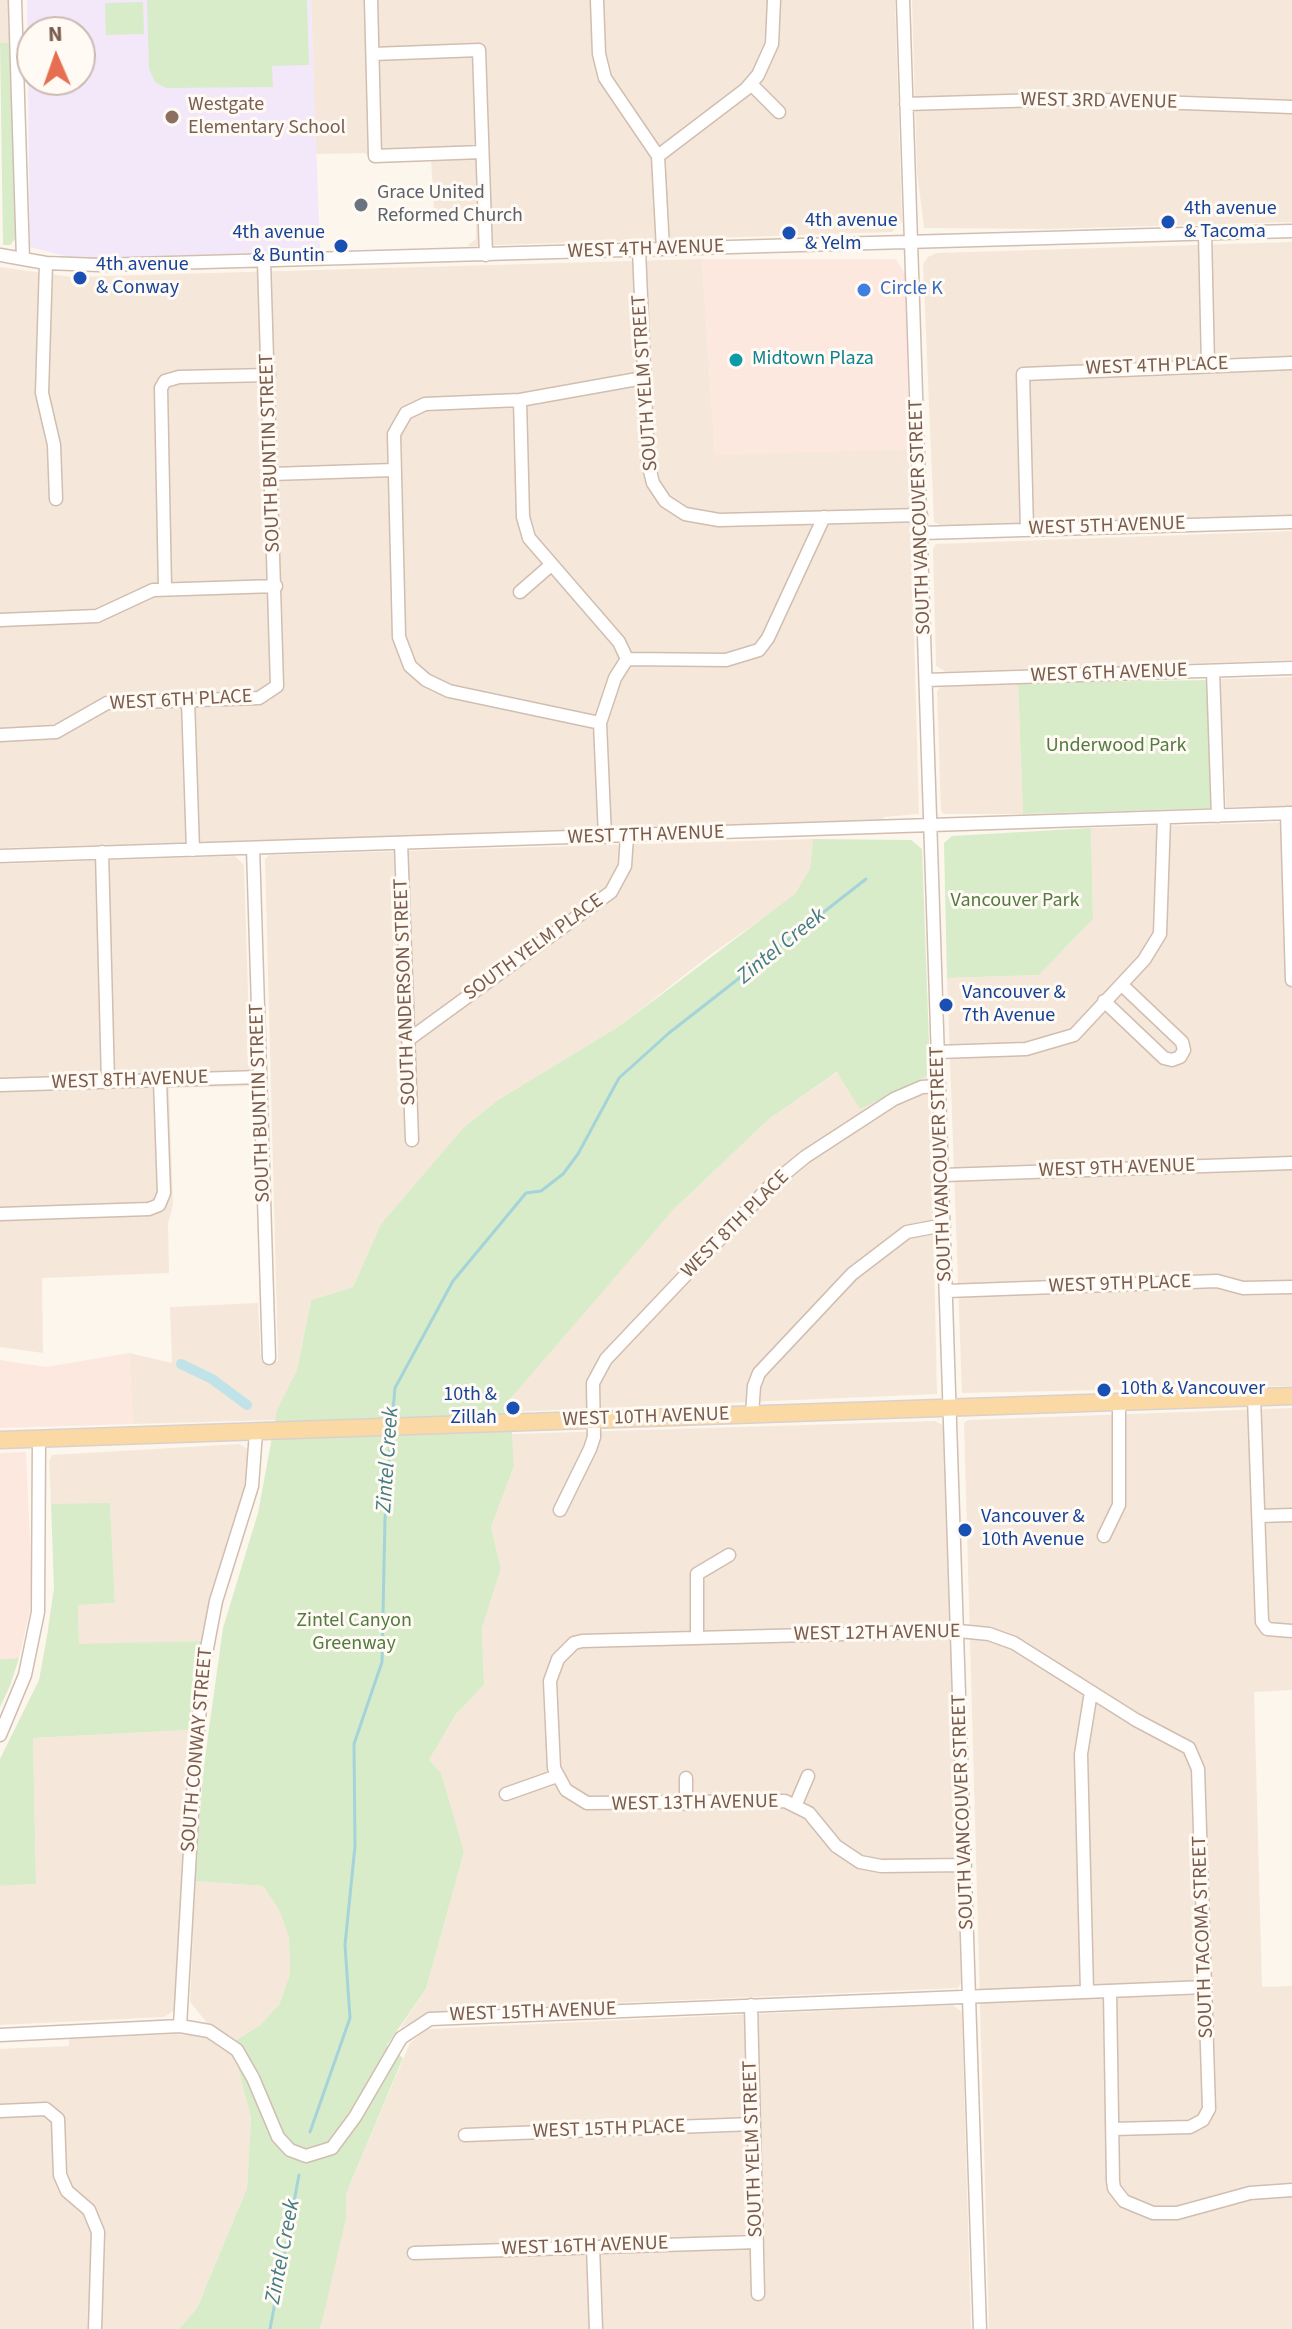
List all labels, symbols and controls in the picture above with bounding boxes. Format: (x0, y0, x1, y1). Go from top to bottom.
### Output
north arrow (16, 16, 96, 96)
text: N (47, 18, 63, 50)
street label: WEST 3RD AVENUE (1020, 89, 1178, 115)
place label: Westgate Elementary School (188, 94, 346, 141)
marker: Westgate Elementary School (163, 108, 181, 126)
place label: Grace United Reformed Church (377, 182, 523, 229)
marker: Grace United Reformed Church (352, 196, 370, 214)
place label: 4th avenue & Tacoma (1184, 198, 1277, 245)
place label: 4th avenue & Yelm (805, 210, 898, 257)
marker: 4th avenue & Tacoma (1159, 213, 1177, 231)
place label: 4th avenue & Buntin (232, 222, 325, 269)
marker: 4th avenue & Yelm (780, 224, 798, 242)
street label: WEST 4TH AVENUE (567, 235, 725, 265)
marker: 4th avenue & Buntin (332, 237, 350, 255)
place label: 4th avenue & Conway (96, 254, 189, 301)
marker: 4th avenue & Conway (71, 269, 89, 287)
place label: Circle K (880, 278, 943, 302)
marker: Circle K (855, 281, 873, 299)
street label: SOUTH YELM STREET (628, 294, 664, 472)
place label: Midtown Plaza (752, 348, 874, 372)
marker: Midtown Plaza (727, 351, 745, 369)
street label: SOUTH BUNTIN STREET (256, 353, 286, 553)
street label: WEST 4TH PLACE (1085, 353, 1229, 381)
street label: SOUTH VANCOUVER STREET (905, 399, 937, 635)
street label: WEST 5TH AVENUE (1028, 512, 1186, 542)
street label: WEST 6TH AVENUE (1030, 659, 1188, 689)
street label: WEST 6TH PLACE (109, 685, 253, 717)
park label: Underwood Park (1046, 735, 1186, 759)
street label: WEST 7TH AVENUE (567, 821, 725, 851)
street label: SOUTH ANDERSON STREET (390, 878, 422, 1106)
street label: SOUTH YELM PLACE (460, 889, 608, 1007)
park label: Vancouver Park (951, 890, 1079, 914)
water label: Zintel Creek (732, 903, 832, 991)
place label: Vancouver & 7th Avenue (962, 982, 1066, 1029)
marker: Vancouver & 7th Avenue (937, 996, 955, 1014)
street label: SOUTH BUNTIN STREET (246, 1003, 276, 1203)
street label: SOUTH VANCOUVER STREET (926, 1046, 958, 1282)
street label: WEST 8TH AVENUE (51, 1066, 209, 1096)
street label: WEST 9TH AVENUE (1038, 1154, 1196, 1184)
street label: WEST 8TH PLACE (677, 1166, 795, 1284)
street label: WEST 9TH PLACE (1048, 1271, 1192, 1299)
place label: 10th & Vancouver (1120, 1378, 1265, 1402)
marker: 10th & Vancouver (1095, 1381, 1113, 1399)
place label: 10th & Zillah (443, 1384, 497, 1431)
marker: 10th & Zillah (504, 1399, 522, 1417)
street label: WEST 10TH AVENUE (562, 1403, 730, 1433)
water label: Zintel Creek (372, 1406, 406, 1514)
place label: Vancouver & 10th Avenue (981, 1506, 1085, 1553)
marker: Vancouver & 10th Avenue (956, 1521, 974, 1539)
park label: Zintel Canyon Greenway (296, 1610, 412, 1657)
street label: WEST 12TH AVENUE (793, 1621, 961, 1647)
street label: SOUTH CONWAY STREET (177, 1646, 219, 1854)
street label: SOUTH VANCOUVER STREET (948, 1694, 980, 1930)
street label: WEST 13TH AVENUE (611, 1791, 779, 1817)
street label: SOUTH TACOMA STREET (1188, 1835, 1220, 2039)
street label: WEST 15TH AVENUE (449, 1998, 617, 2028)
street label: SOUTH YELM STREET (739, 2060, 769, 2238)
street label: WEST 15TH PLACE (532, 2115, 686, 2145)
water label: Zintel Creek (261, 2197, 307, 2307)
street label: WEST 16TH AVENUE (501, 2232, 669, 2262)

